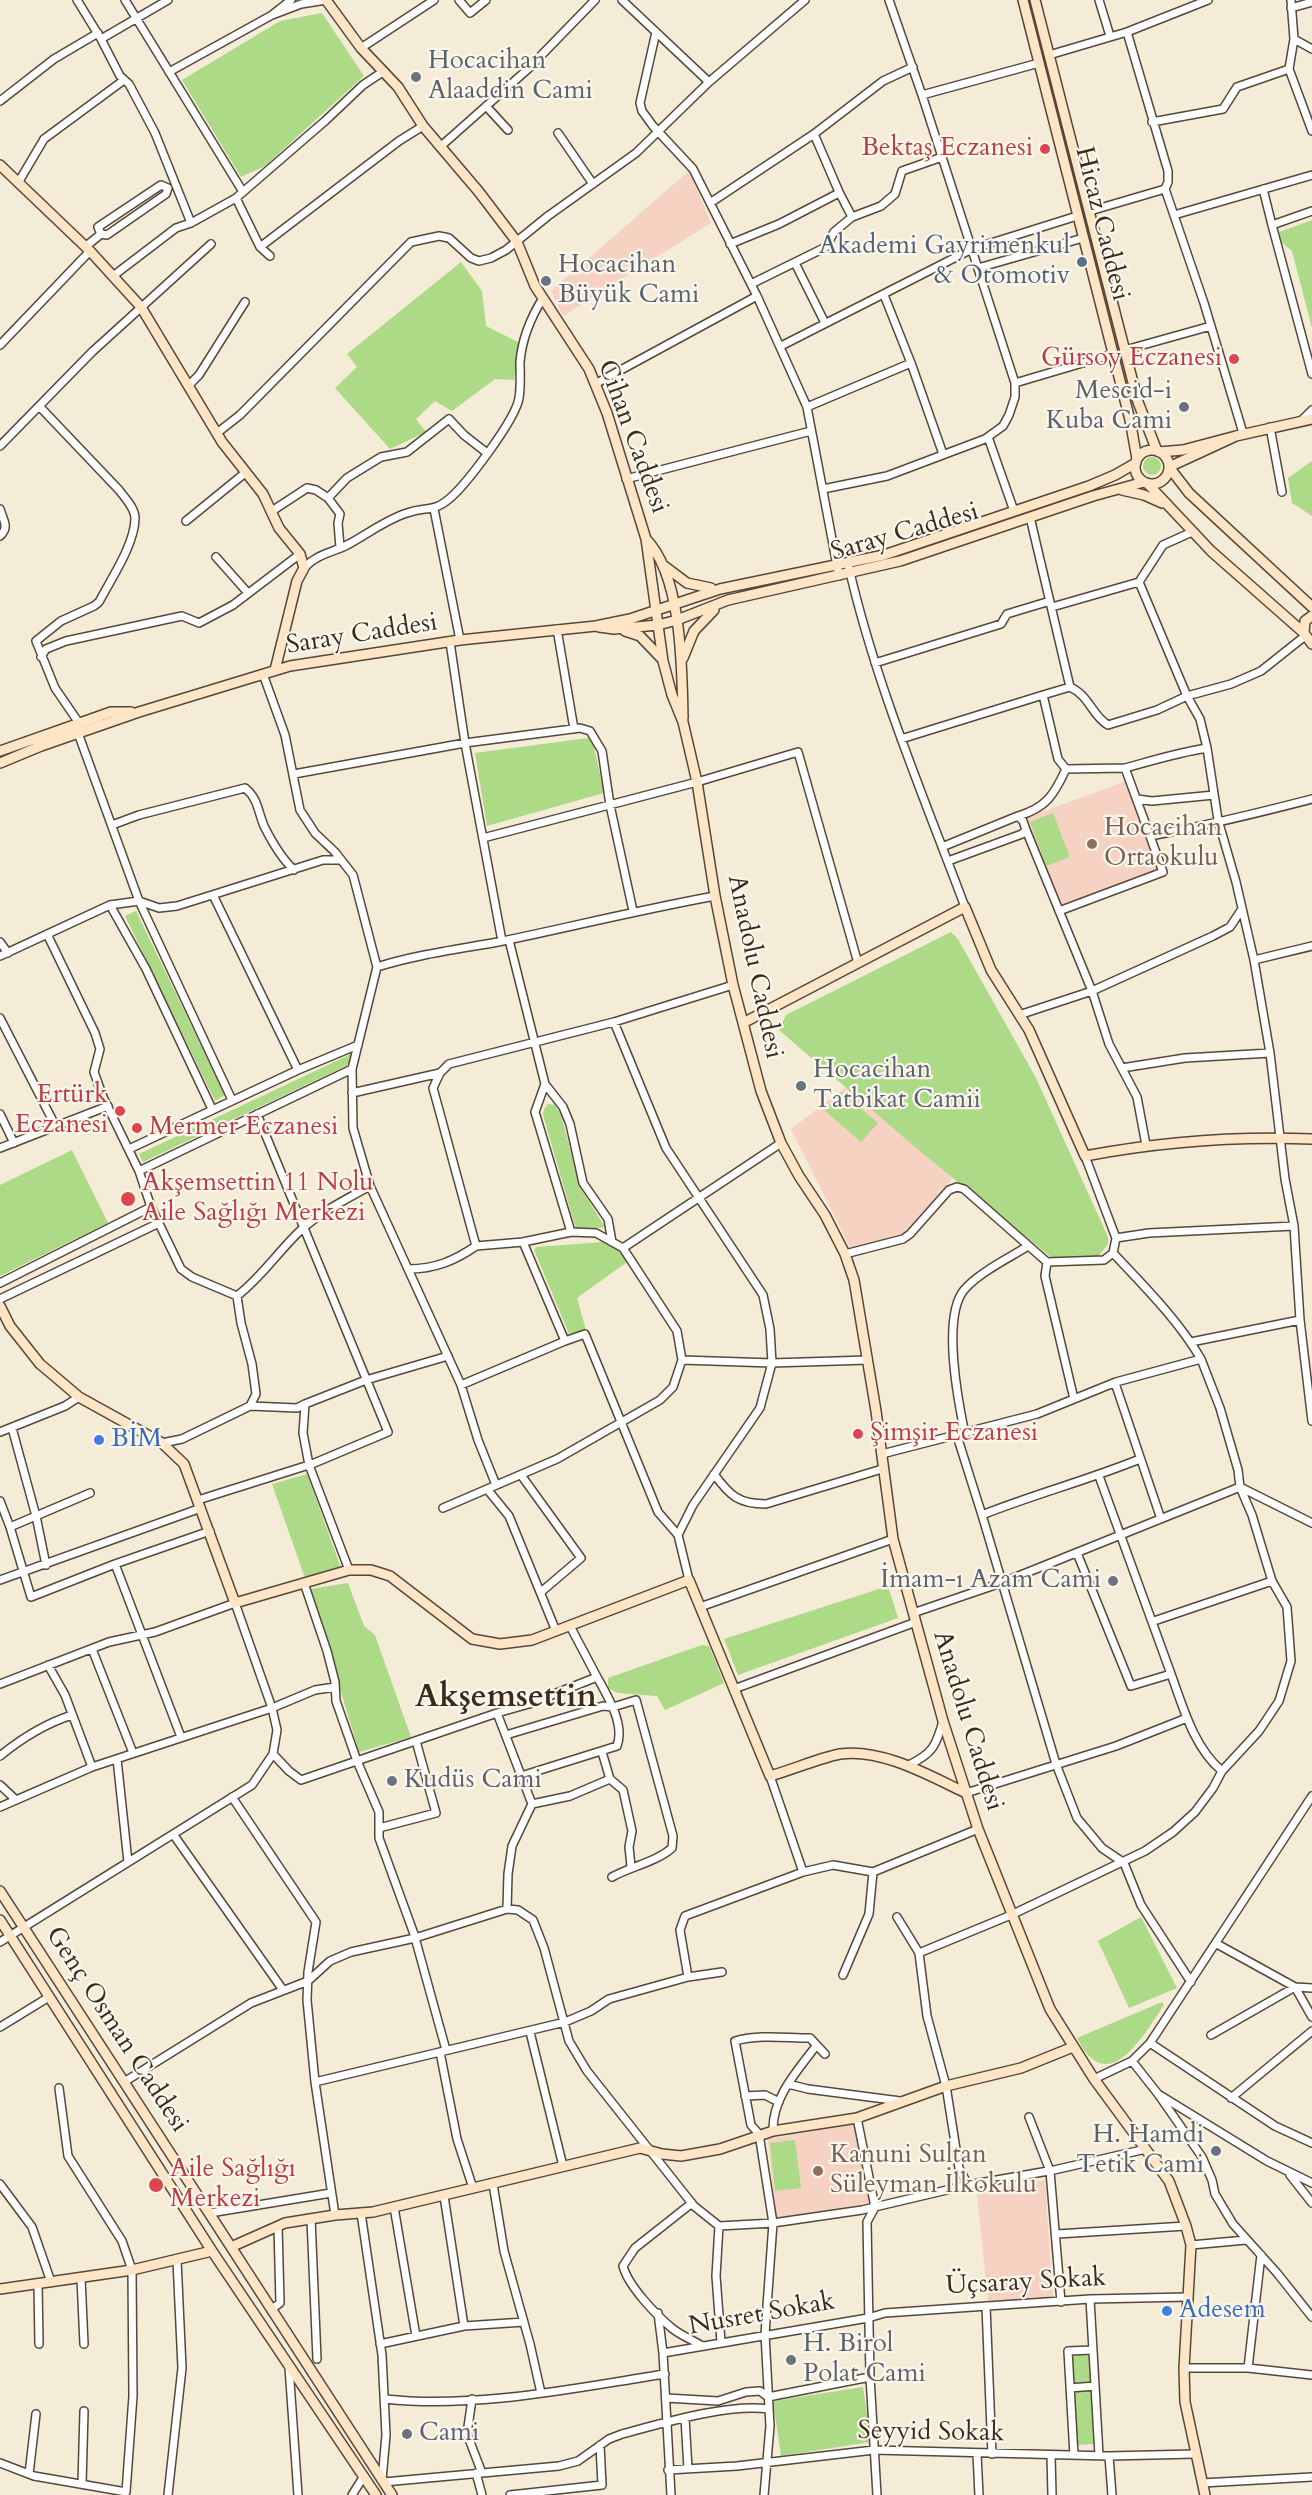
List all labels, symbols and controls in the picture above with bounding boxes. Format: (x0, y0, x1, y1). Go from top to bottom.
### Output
place label: Hocacihan Alaaddin Cami (428, 46, 593, 107)
marker: Hocacihan Alaaddin Cami (409, 70, 423, 84)
place label: Bektaş Eczanesi (861, 133, 1033, 165)
marker: Bektaş Eczanesi (1038, 142, 1052, 156)
street label: Hicaz Caddesi (1067, 144, 1135, 304)
place label: Akademi Gayrimenkul & Otomotiv (819, 231, 1070, 292)
place label: Hocacihan Büyük Cami (558, 250, 699, 312)
marker: Akademi Gayrimenkul & Otomotiv (1075, 255, 1089, 269)
marker: Hocacihan Büyük Cami (539, 274, 553, 288)
place label: Gürsoy Eczanesi (1041, 343, 1222, 375)
marker: Gürsoy Eczanesi (1227, 352, 1241, 366)
street label: Cihan Caddesi (590, 356, 674, 518)
place label: Mescid-i Kuba Cami (1046, 376, 1172, 437)
marker: Mescid-i Kuba Cami (1177, 400, 1191, 414)
street label: Saray Caddesi (827, 497, 983, 569)
street label: Saray Caddesi (284, 608, 440, 662)
place label: Hocacihan Ortaokulu (1104, 813, 1222, 874)
marker: Hocacihan Ortaokulu (1085, 837, 1099, 851)
street label: Anadolu Caddesi (719, 872, 789, 1062)
place label: Hocacihan Tatbikat Camii (813, 1055, 981, 1116)
marker: Hocacihan Tatbikat Camii (794, 1079, 808, 1093)
place label: Ertürk Eczanesi (15, 1080, 108, 1142)
marker: Ertürk Eczanesi (113, 1104, 127, 1118)
place label: Mermer Eczanesi (149, 1112, 338, 1144)
marker: Mermer Eczanesi (130, 1121, 144, 1135)
place label: Akşemsettin 11 Nolu Aile Sağlığı Merkezi (142, 1168, 374, 1230)
marker: Akşemsettin 11 Nolu Aile Sağlığı Merkezi (119, 1190, 137, 1208)
place label: Şimşir Eczanesi (870, 1418, 1038, 1450)
place label: BİM (111, 1424, 162, 1456)
marker: Şimşir Eczanesi (851, 1427, 865, 1441)
marker: BİM (92, 1433, 106, 1447)
place label: İmam-ı Azam Cami (880, 1565, 1101, 1597)
marker: İmam-ı Azam Cami (1106, 1574, 1120, 1588)
street label: Anadolu Caddesi (925, 1627, 1009, 1815)
district label: Akşemsettin (415, 1680, 597, 1718)
place label: Kudüs Cami (404, 1765, 542, 1797)
marker: Kudüs Cami (385, 1774, 399, 1788)
street label: Genç Osman Caddesi (38, 1921, 194, 2139)
place label: H. Hamdi Tetik Cami (1076, 2120, 1204, 2182)
place label: Kanuni Sultan Süleyman İlkokulu (830, 2140, 1037, 2202)
marker: H. Hamdi Tetik Cami (1209, 2144, 1223, 2158)
place label: Aile Sağlığı Merkezi (170, 2154, 296, 2216)
marker: Kanuni Sultan Süleyman İlkokulu (811, 2164, 825, 2178)
marker: Aile Sağlığı Merkezi (147, 2176, 165, 2194)
street label: Üçsaray Sokak (945, 2263, 1107, 2303)
street label: Nusret Sokak (687, 2287, 837, 2343)
place label: Adesem (1179, 2295, 1266, 2327)
marker: Adesem (1160, 2304, 1174, 2318)
place label: H. Birol Polat Cami (803, 2329, 926, 2390)
marker: H. Birol Polat Cami (784, 2353, 798, 2367)
street label: Seyyid Sokak (857, 2416, 1005, 2450)
place label: Cami (419, 2418, 479, 2450)
marker: Cami (400, 2427, 414, 2441)

